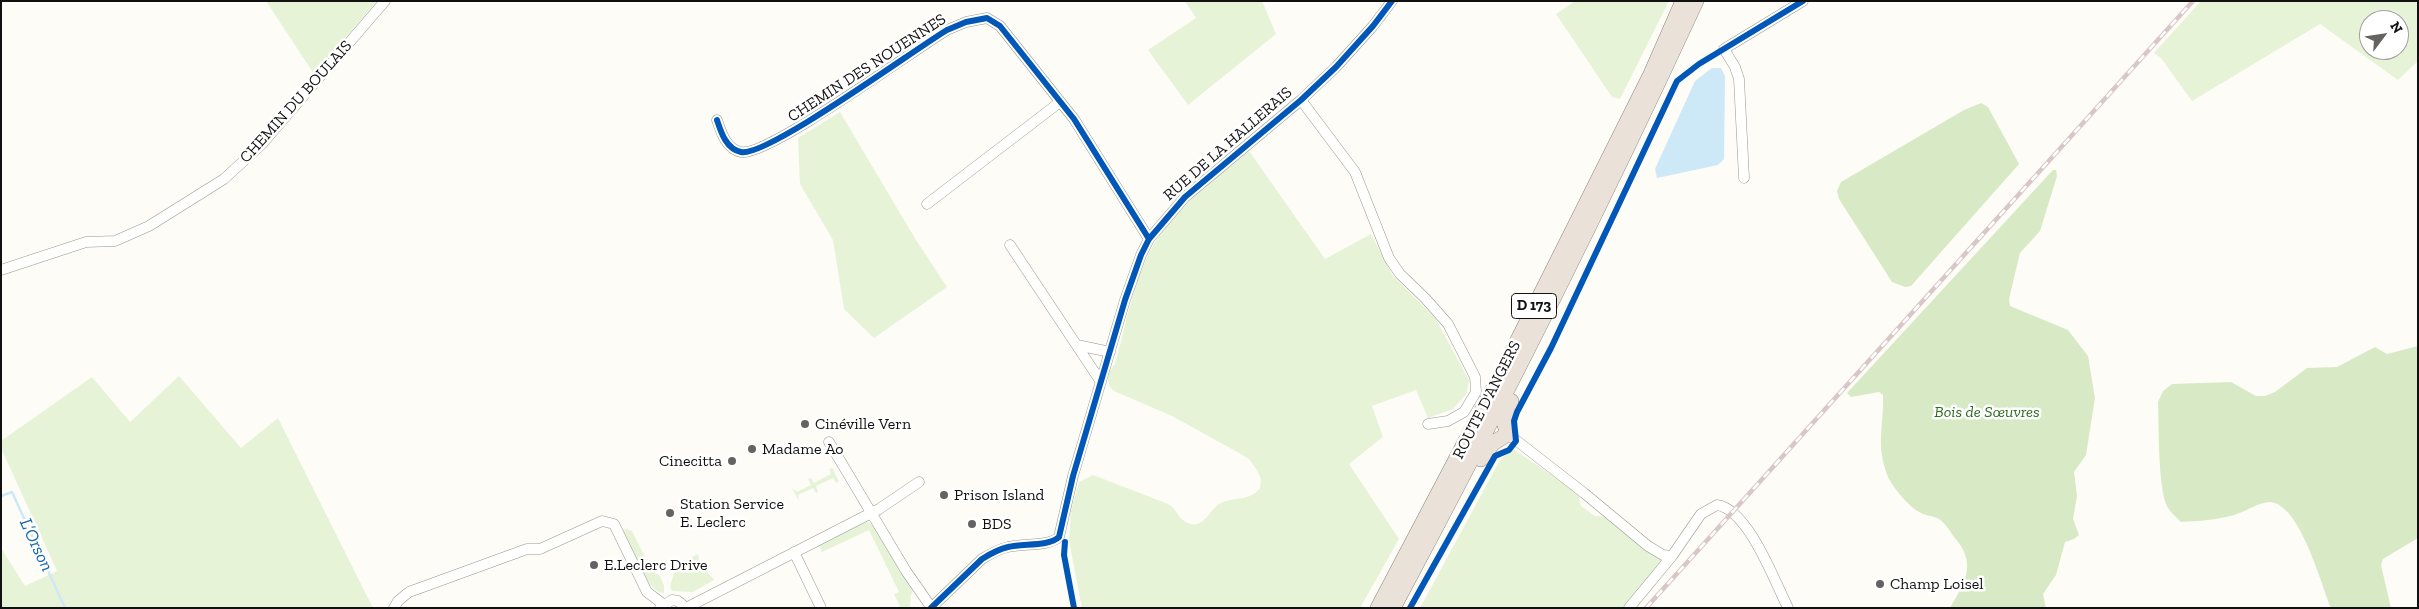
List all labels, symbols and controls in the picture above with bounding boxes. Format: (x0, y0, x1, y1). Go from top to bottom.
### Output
street label: CHEMIN DES NOUENNES (784, 10, 950, 126)
north arrow (2359, 10, 2409, 60)
text: N (2386, 19, 2406, 36)
street label: CHEMIN DU BOULAIS (236, 37, 356, 167)
street label: RUE DE LA HALLERAIS (1160, 83, 1296, 205)
road number: D 173 (1512, 294, 1556, 318)
street label: ROUTE D'ANGERS (1449, 338, 1525, 462)
park label: Bois de Sœuvres (1934, 402, 2040, 422)
place label: Cinéville Vern (815, 414, 911, 434)
marker: Cinéville Vern (799, 418, 811, 430)
place label: Madame Ao (762, 439, 844, 459)
marker: Madame Ao (746, 443, 758, 455)
place label: Cinecitta (659, 451, 722, 471)
marker: Cinecitta (726, 455, 738, 467)
place label: Prison Island (954, 485, 1044, 505)
marker: Prison Island (938, 489, 950, 501)
place label: Station Service E. Leclerc (680, 494, 784, 532)
marker: Station Service E. Leclerc (664, 507, 676, 519)
place label: BDS (982, 514, 1011, 534)
water label: L’Orson (14, 515, 58, 575)
marker: BDS (966, 518, 978, 530)
place label: E.Leclerc Drive (604, 555, 708, 575)
marker: E.Leclerc Drive (588, 559, 600, 571)
place label: Champ Loisel (1890, 574, 1983, 594)
marker: Champ Loisel (1874, 578, 1886, 590)

